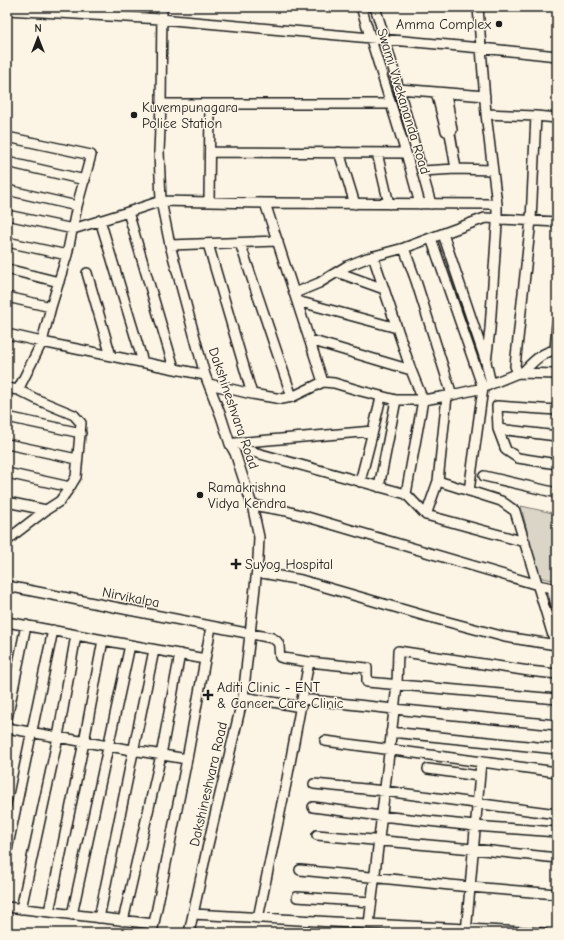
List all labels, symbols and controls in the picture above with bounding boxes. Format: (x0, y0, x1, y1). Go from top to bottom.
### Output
place label: Amma Complex (396, 16, 491, 33)
north arrow (18, 18, 58, 58)
marker: Amma Complex (494, 19, 504, 29)
text: N (34, 22, 42, 35)
street label: Swami Vivekananda Road (373, 26, 434, 176)
place label: Kuvempunagara Police Station (142, 99, 238, 132)
marker: Kuvempunagara Police Station (129, 110, 139, 120)
street label: Dakshineshvara Road (205, 345, 262, 471)
place label: Ramakrishna Vidya Kendra (208, 479, 287, 512)
marker: Ramakrishna Vidya Kendra (195, 490, 205, 500)
place label: Suyog Hospital (245, 556, 333, 573)
marker: Suyog Hospital (230, 558, 242, 570)
street label: Nirvikalpa (101, 584, 161, 611)
place label: Aditi Clinic - ENT & Cancer Care Clinic (217, 679, 344, 712)
marker: Aditi Clinic - ENT & Cancer Care Clinic (202, 689, 214, 701)
street label: Dakshineshvara Road (186, 720, 231, 848)

